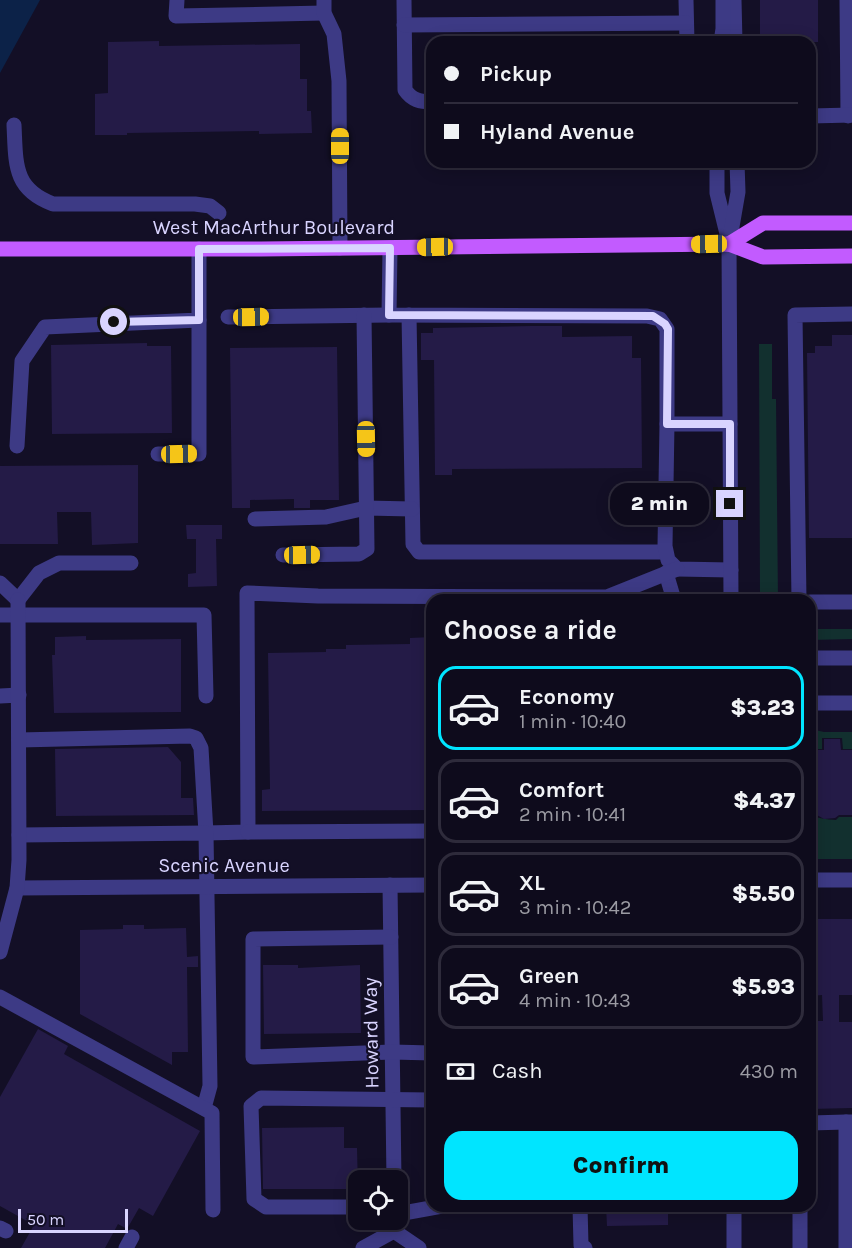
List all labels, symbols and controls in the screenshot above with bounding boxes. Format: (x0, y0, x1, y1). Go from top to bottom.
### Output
text: Pickup (480, 61, 552, 87)
text: Hyland Avenue (480, 119, 635, 145)
car (331, 128, 349, 164)
street label: West MacArthur Boulevard (153, 216, 395, 239)
car (691, 235, 727, 253)
car (417, 238, 453, 256)
route start (100, 308, 127, 335)
car (233, 308, 269, 326)
car (357, 421, 375, 457)
car (161, 445, 197, 463)
callout: 2 min (610, 483, 709, 525)
route end (716, 490, 743, 517)
text: 2 min (631, 492, 688, 515)
car (284, 546, 320, 564)
text: Choose a ride (444, 614, 617, 646)
icon: car (447, 681, 501, 735)
text: Economy (519, 684, 614, 710)
text: $3.23 (730, 695, 795, 721)
text: 1 min · 10:40 (519, 710, 626, 733)
icon: car (447, 774, 501, 828)
text: Comfort (519, 777, 604, 803)
text: $4.37 (733, 788, 795, 814)
text: 2 min · 10:41 (519, 803, 626, 826)
street label: Scenic Avenue (158, 854, 290, 877)
icon: car (447, 867, 501, 921)
text: XL (519, 870, 545, 896)
text: $5.50 (732, 881, 795, 907)
text: 3 min · 10:42 (519, 896, 631, 919)
icon: car (447, 960, 501, 1014)
text: Green (519, 963, 580, 989)
text: $5.93 (731, 974, 795, 1000)
street label: Howard Way (359, 977, 383, 1089)
text: 4 min · 10:43 (519, 989, 631, 1012)
icon: cash (444, 1055, 477, 1088)
text: Cash (492, 1058, 542, 1084)
text: 430 m (740, 1060, 798, 1083)
button: Confirm (444, 1131, 798, 1200)
map controls (348, 1170, 408, 1230)
button: locate (348, 1170, 408, 1230)
scale bar (18, 1206, 128, 1234)
text: 50 m (27, 1210, 64, 1229)

